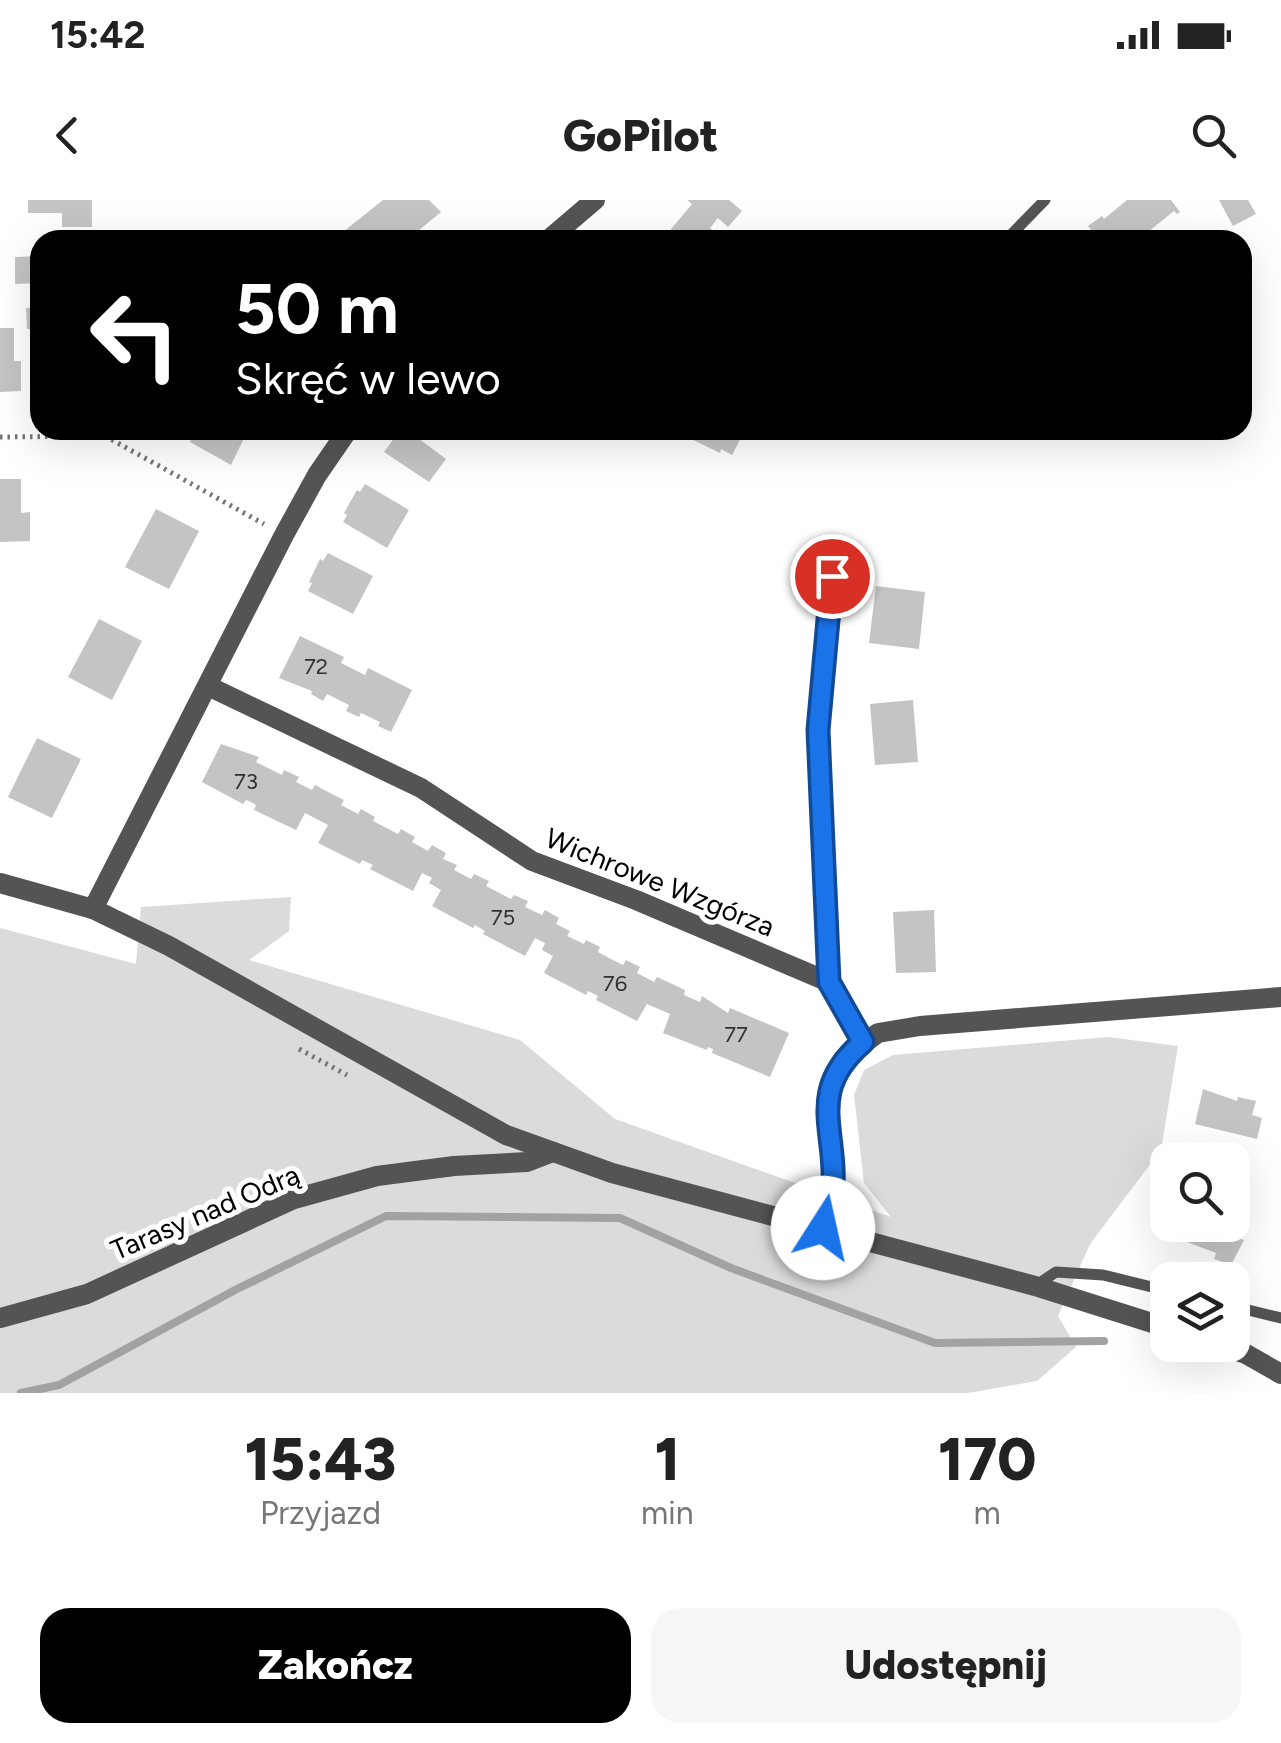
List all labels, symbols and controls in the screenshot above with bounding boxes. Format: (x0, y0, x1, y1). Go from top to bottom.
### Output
text: 15:42 (50, 12, 146, 58)
icon: back (40, 108, 95, 163)
text: GoPilot (563, 108, 718, 162)
icon: search (1186, 108, 1241, 163)
text: 50 m (235, 266, 399, 351)
icon: left (70, 270, 200, 400)
text: Skręć w lewo (235, 351, 501, 405)
pin (790, 534, 875, 619)
icon: arrive (805, 549, 860, 604)
house number: 72 (304, 653, 328, 680)
house number: 73 (234, 768, 258, 795)
street label: Wichrowe Wzgórza (541, 821, 779, 943)
house number: 75 (491, 904, 515, 931)
house number: 76 (603, 970, 627, 997)
house number: 77 (724, 1021, 748, 1048)
map controls (1150, 1142, 1250, 1362)
button: search (1150, 1142, 1250, 1242)
street label: Tarasy nad Odrą (106, 1157, 304, 1267)
position arrow (771, 1176, 875, 1280)
button: layers (1150, 1262, 1250, 1362)
text: 15:43 (244, 1423, 397, 1495)
text: 1 (654, 1423, 680, 1495)
text: 170 (938, 1423, 1037, 1495)
text: Przyjazd (260, 1494, 381, 1532)
text: min (641, 1494, 694, 1532)
text: m (974, 1494, 1001, 1532)
button: Zakończ (40, 1608, 631, 1723)
button: Udostępnij (651, 1608, 1241, 1723)

